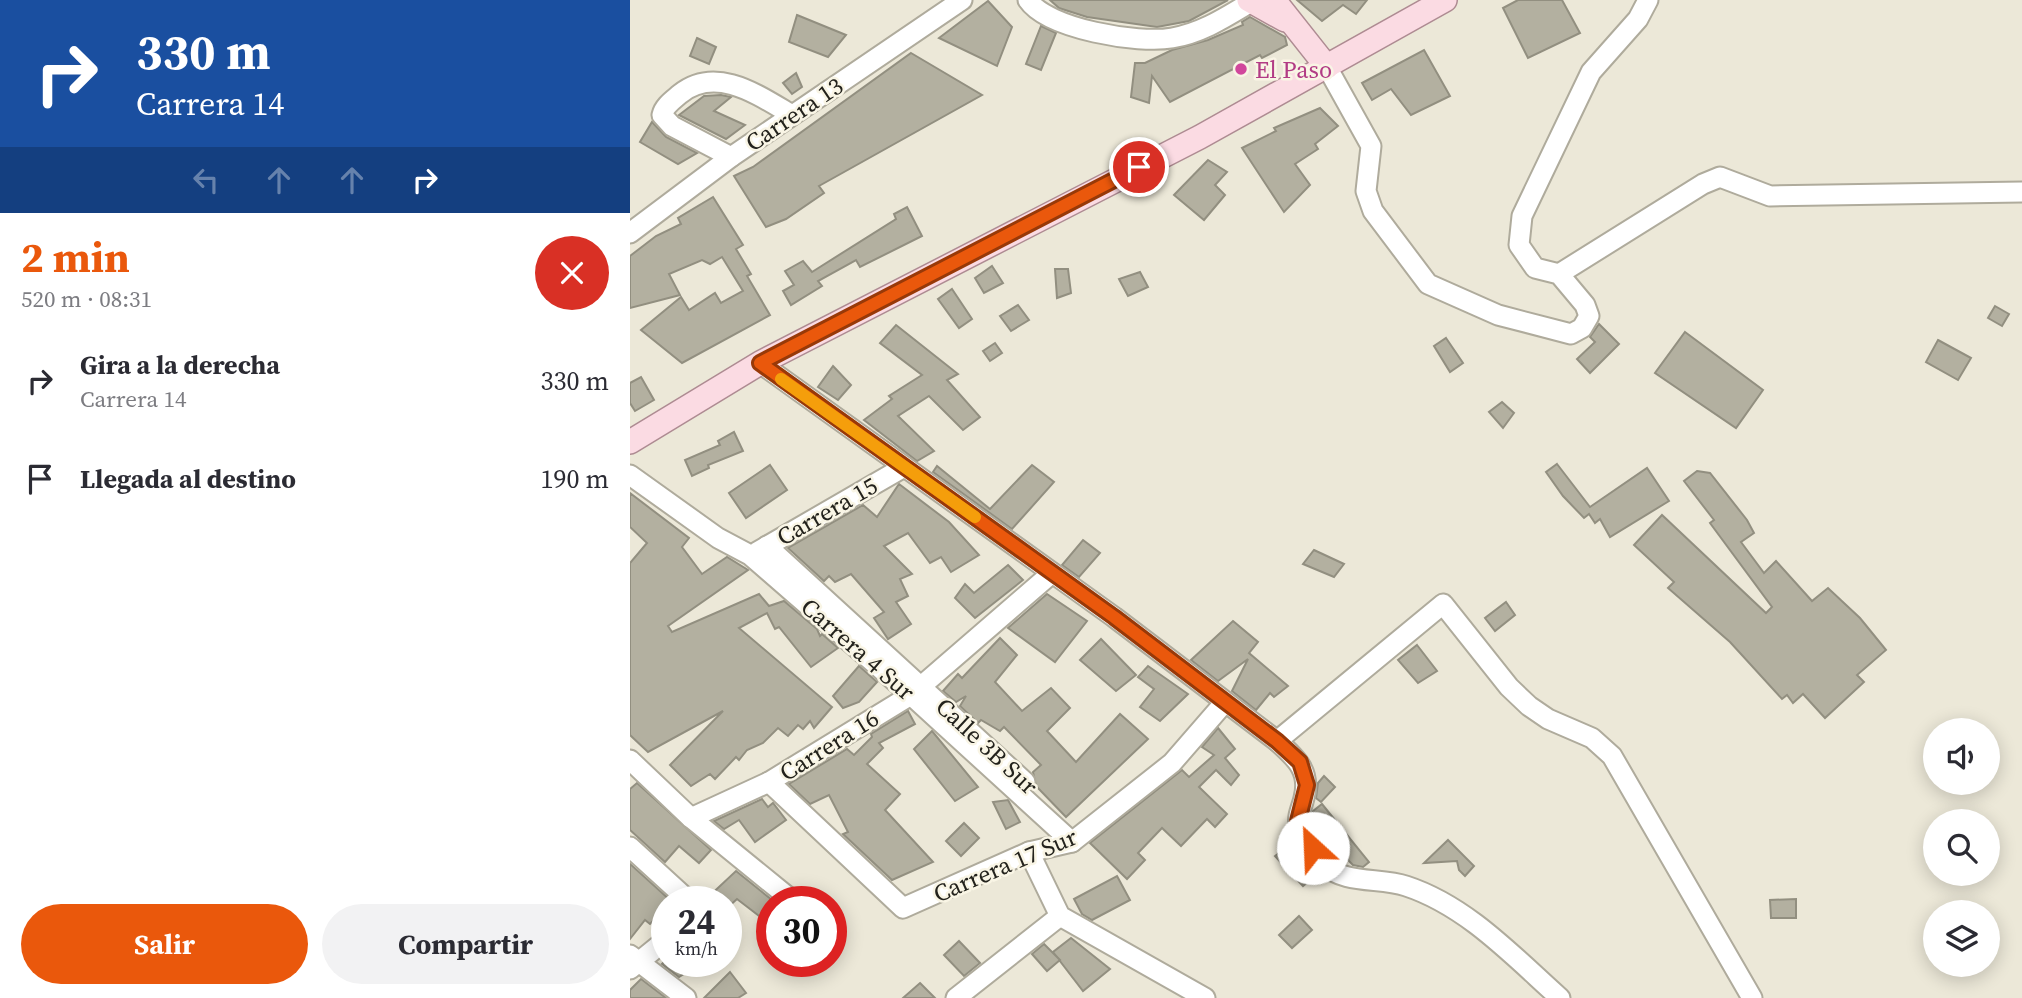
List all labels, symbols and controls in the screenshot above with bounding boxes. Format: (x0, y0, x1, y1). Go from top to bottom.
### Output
text: 330 m (136, 18, 271, 85)
icon: right (21, 28, 112, 119)
place label: El Paso (1255, 53, 1332, 86)
marker: El Paso (1233, 61, 1249, 77)
street label: Carrera 13 (739, 69, 849, 159)
text: Carrera 14 (136, 82, 284, 126)
pin (1109, 137, 1169, 197)
icon: arrive (1120, 148, 1158, 186)
icon: left (187, 161, 225, 199)
icon: ahead (260, 161, 298, 199)
icon: ahead (333, 161, 371, 199)
icon: right (406, 161, 444, 199)
text: 2 min (21, 228, 130, 286)
button: close (535, 236, 609, 310)
text: 520 m · 08:31 (21, 283, 152, 315)
text: Gira a la derecha (80, 347, 280, 383)
icon: right (21, 362, 59, 400)
text: 330 m (541, 363, 609, 399)
text: Carrera 14 (80, 383, 187, 415)
icon: arrive (21, 460, 59, 498)
text: Llegada al destino (80, 461, 296, 497)
text: 190 m (541, 461, 609, 497)
street label: Carrera 15 (771, 469, 883, 553)
street label: Carrera 4 Sur (794, 590, 922, 708)
street label: Calle 3B Sur (929, 690, 1045, 802)
street label: Carrera 16 (773, 702, 885, 788)
map controls (1923, 718, 2000, 977)
button: sound (1923, 718, 2000, 795)
button: search (1923, 809, 2000, 886)
position arrow (1276, 811, 1350, 885)
street label: Carrera 17 Sur (928, 820, 1082, 910)
speed limit sign: 30 (756, 886, 847, 977)
text: 24 (678, 898, 715, 946)
button: layers (1923, 900, 2000, 977)
button: Salir (21, 904, 308, 984)
button: Compartir (322, 904, 609, 984)
text: km/h (675, 936, 718, 961)

